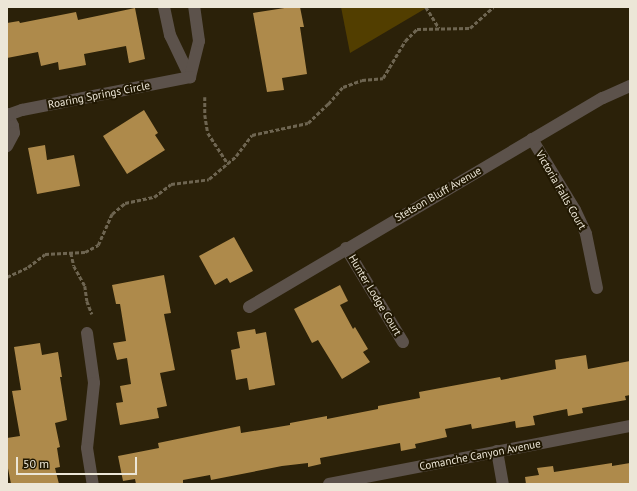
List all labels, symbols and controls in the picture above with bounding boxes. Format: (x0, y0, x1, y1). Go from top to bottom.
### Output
street label: Roaring Springs Circle (47, 79, 151, 111)
street label: Victoria Falls Court (533, 148, 589, 232)
street label: Stetson Bluff Avenue (392, 164, 484, 224)
street label: Hunter Lodge Court (346, 252, 404, 338)
street label: Comanche Canyon Avenue (418, 437, 542, 473)
scale bar (18, 449, 139, 475)
text: 50 m (23, 456, 49, 471)

